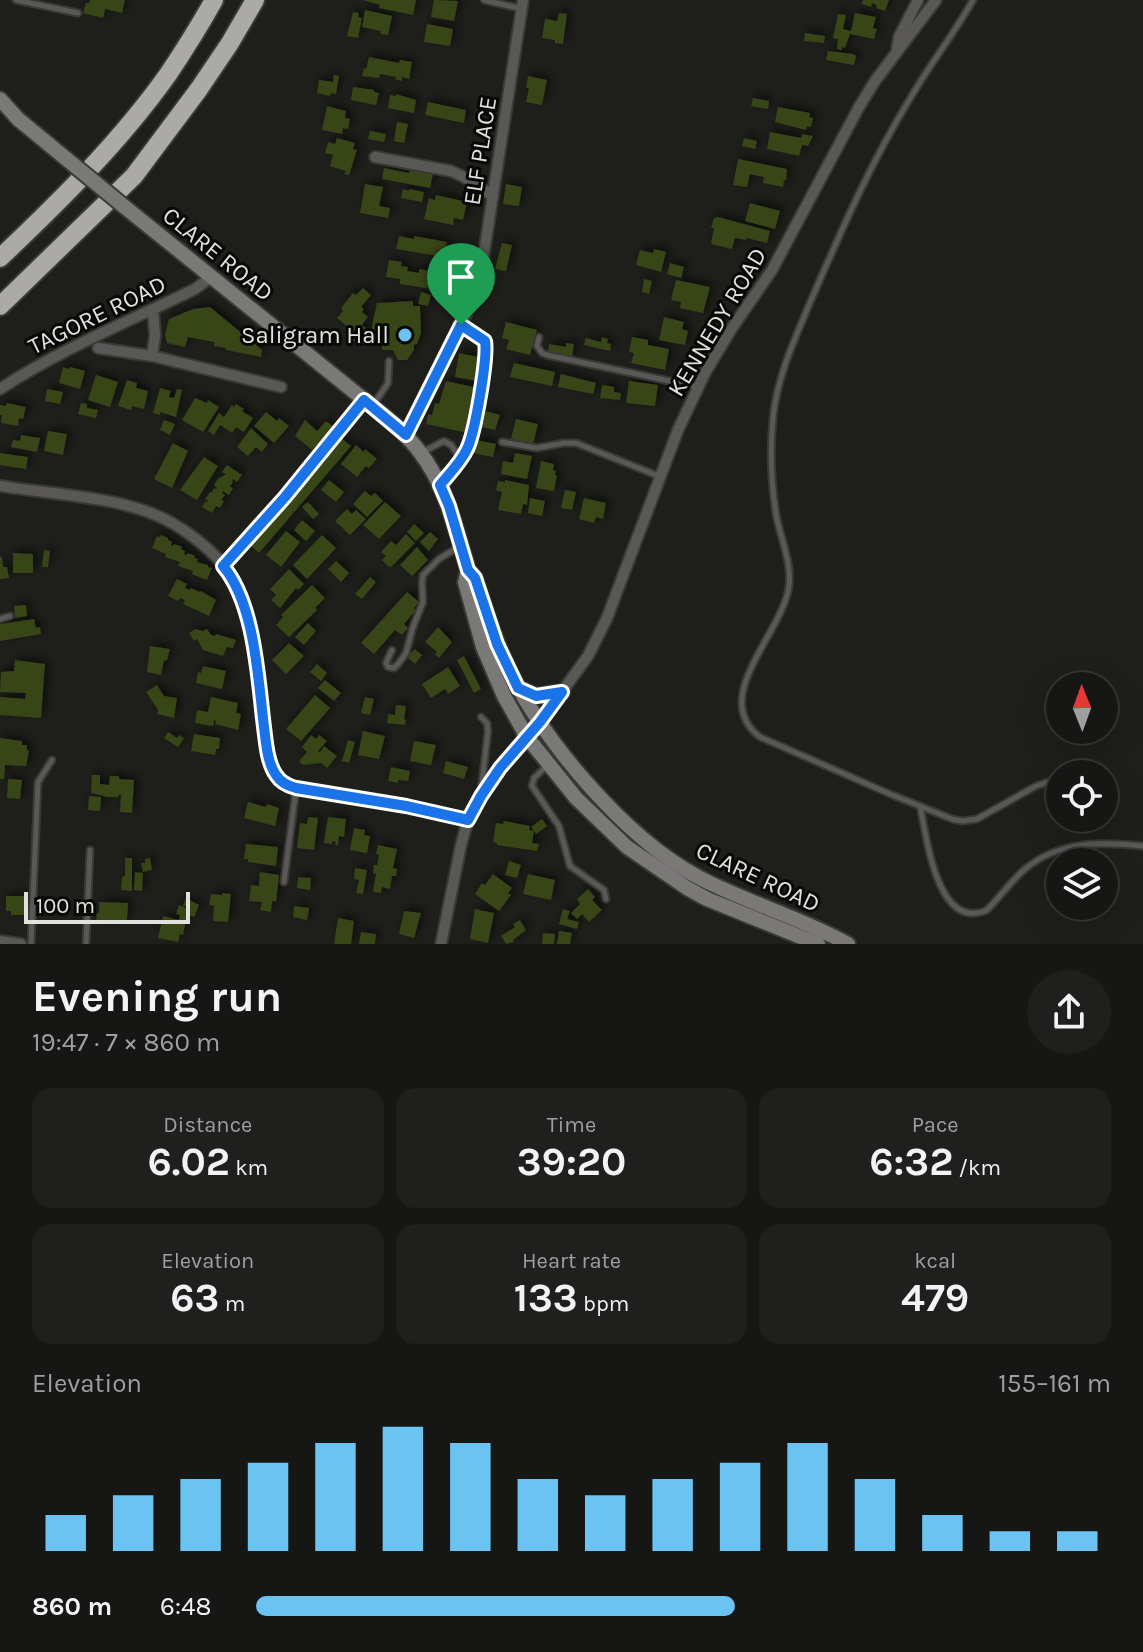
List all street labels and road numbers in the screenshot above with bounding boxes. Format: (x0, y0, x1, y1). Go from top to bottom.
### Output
street label: ELF PLACE (458, 95, 502, 207)
street label: CLARE ROAD (157, 201, 279, 307)
street label: KENNEDY ROAD (662, 243, 772, 401)
street label: TAGORE ROAD (24, 270, 170, 360)
street label: CLARE ROAD (692, 836, 824, 918)

